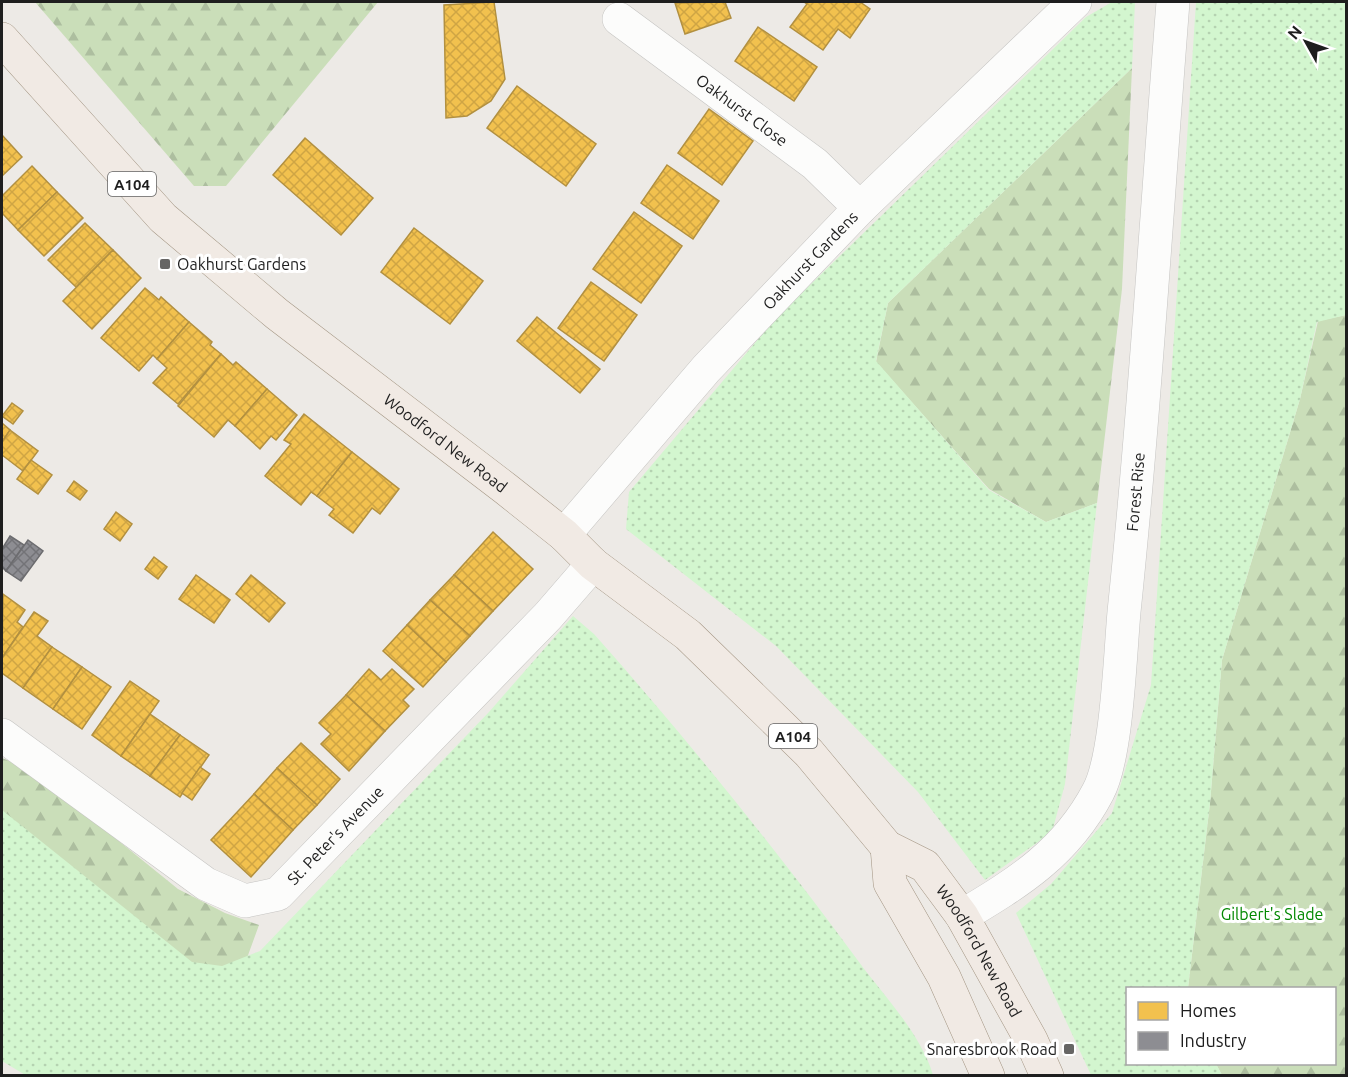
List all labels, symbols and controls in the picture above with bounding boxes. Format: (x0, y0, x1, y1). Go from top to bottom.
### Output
north arrow (1276, 12, 1336, 72)
text: N (1284, 22, 1305, 43)
street label: Oakhurst Close (693, 70, 791, 150)
road number: A104 (108, 172, 156, 196)
street label: Oakhurst Gardens (759, 207, 861, 313)
place label: Oakhurst Gardens (177, 255, 306, 273)
marker: Oakhurst Gardens (158, 257, 172, 271)
street label: Woodford New Road (380, 390, 511, 496)
street label: Forest Rise (1123, 452, 1148, 532)
road number: A104 (769, 724, 817, 748)
street label: St. Peter's Avenue (283, 782, 387, 888)
street label: Woodford New Road (933, 881, 1025, 1020)
park label: Gilbert's Slade (1221, 905, 1323, 923)
legend (1126, 987, 1336, 1065)
text: Homes (1180, 1000, 1237, 1020)
text: Industry (1180, 1030, 1247, 1050)
place label: Snaresbrook Road (927, 1040, 1057, 1058)
marker: Snaresbrook Road (1062, 1042, 1076, 1056)

